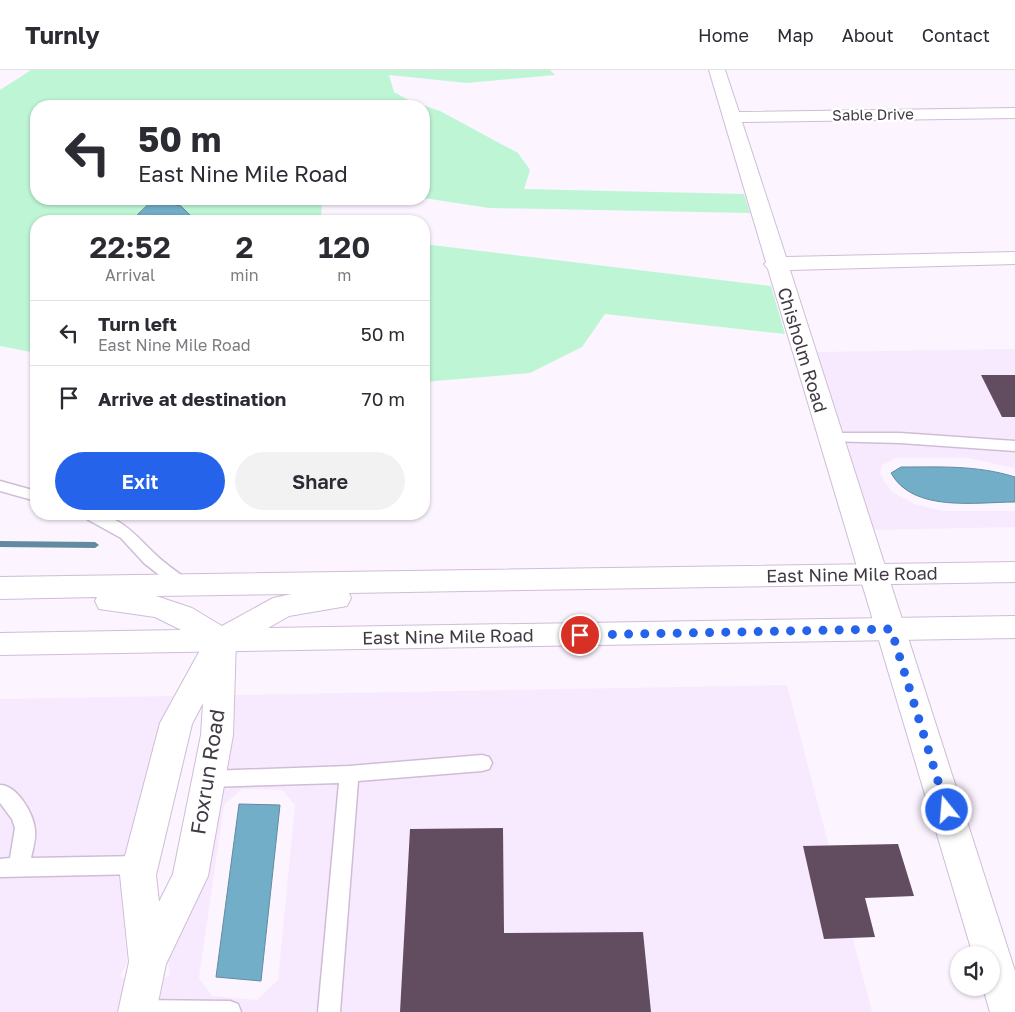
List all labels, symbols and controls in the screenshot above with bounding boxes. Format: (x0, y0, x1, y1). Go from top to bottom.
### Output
text: Turnly (25, 20, 100, 49)
text: Home (698, 24, 749, 46)
text: Map (777, 24, 814, 46)
text: About (842, 24, 894, 46)
text: Contact (922, 24, 990, 46)
street label: Sable Drive (832, 104, 914, 124)
text: 50 m (138, 118, 221, 160)
icon: left (55, 120, 120, 185)
text: East Nine Mile Road (138, 160, 348, 187)
text: 22:52 (90, 229, 171, 265)
text: 2 (235, 229, 253, 265)
text: 120 (318, 229, 370, 265)
text: Arrival (105, 265, 155, 285)
text: min (230, 265, 259, 285)
text: m (337, 265, 351, 285)
street label: Chisholm Road (773, 284, 832, 415)
text: Turn left (98, 312, 177, 335)
icon: left (55, 319, 83, 347)
text: 50 m (361, 322, 405, 345)
text: East Nine Mile Road (98, 335, 251, 355)
icon: arrive (55, 384, 83, 412)
text: Arrive at destination (98, 387, 286, 410)
text: 70 m (362, 387, 405, 410)
button: Exit (55, 452, 225, 510)
button: Share (235, 452, 405, 510)
street label: East Nine Mile Road (766, 562, 938, 586)
pin (559, 614, 601, 656)
icon: arrive (566, 621, 594, 649)
street label: East Nine Mile Road (362, 624, 534, 648)
street label: Foxrun Road (184, 707, 230, 836)
position arrow (920, 783, 972, 835)
map controls (950, 946, 1000, 996)
button: sound (950, 946, 1000, 996)

